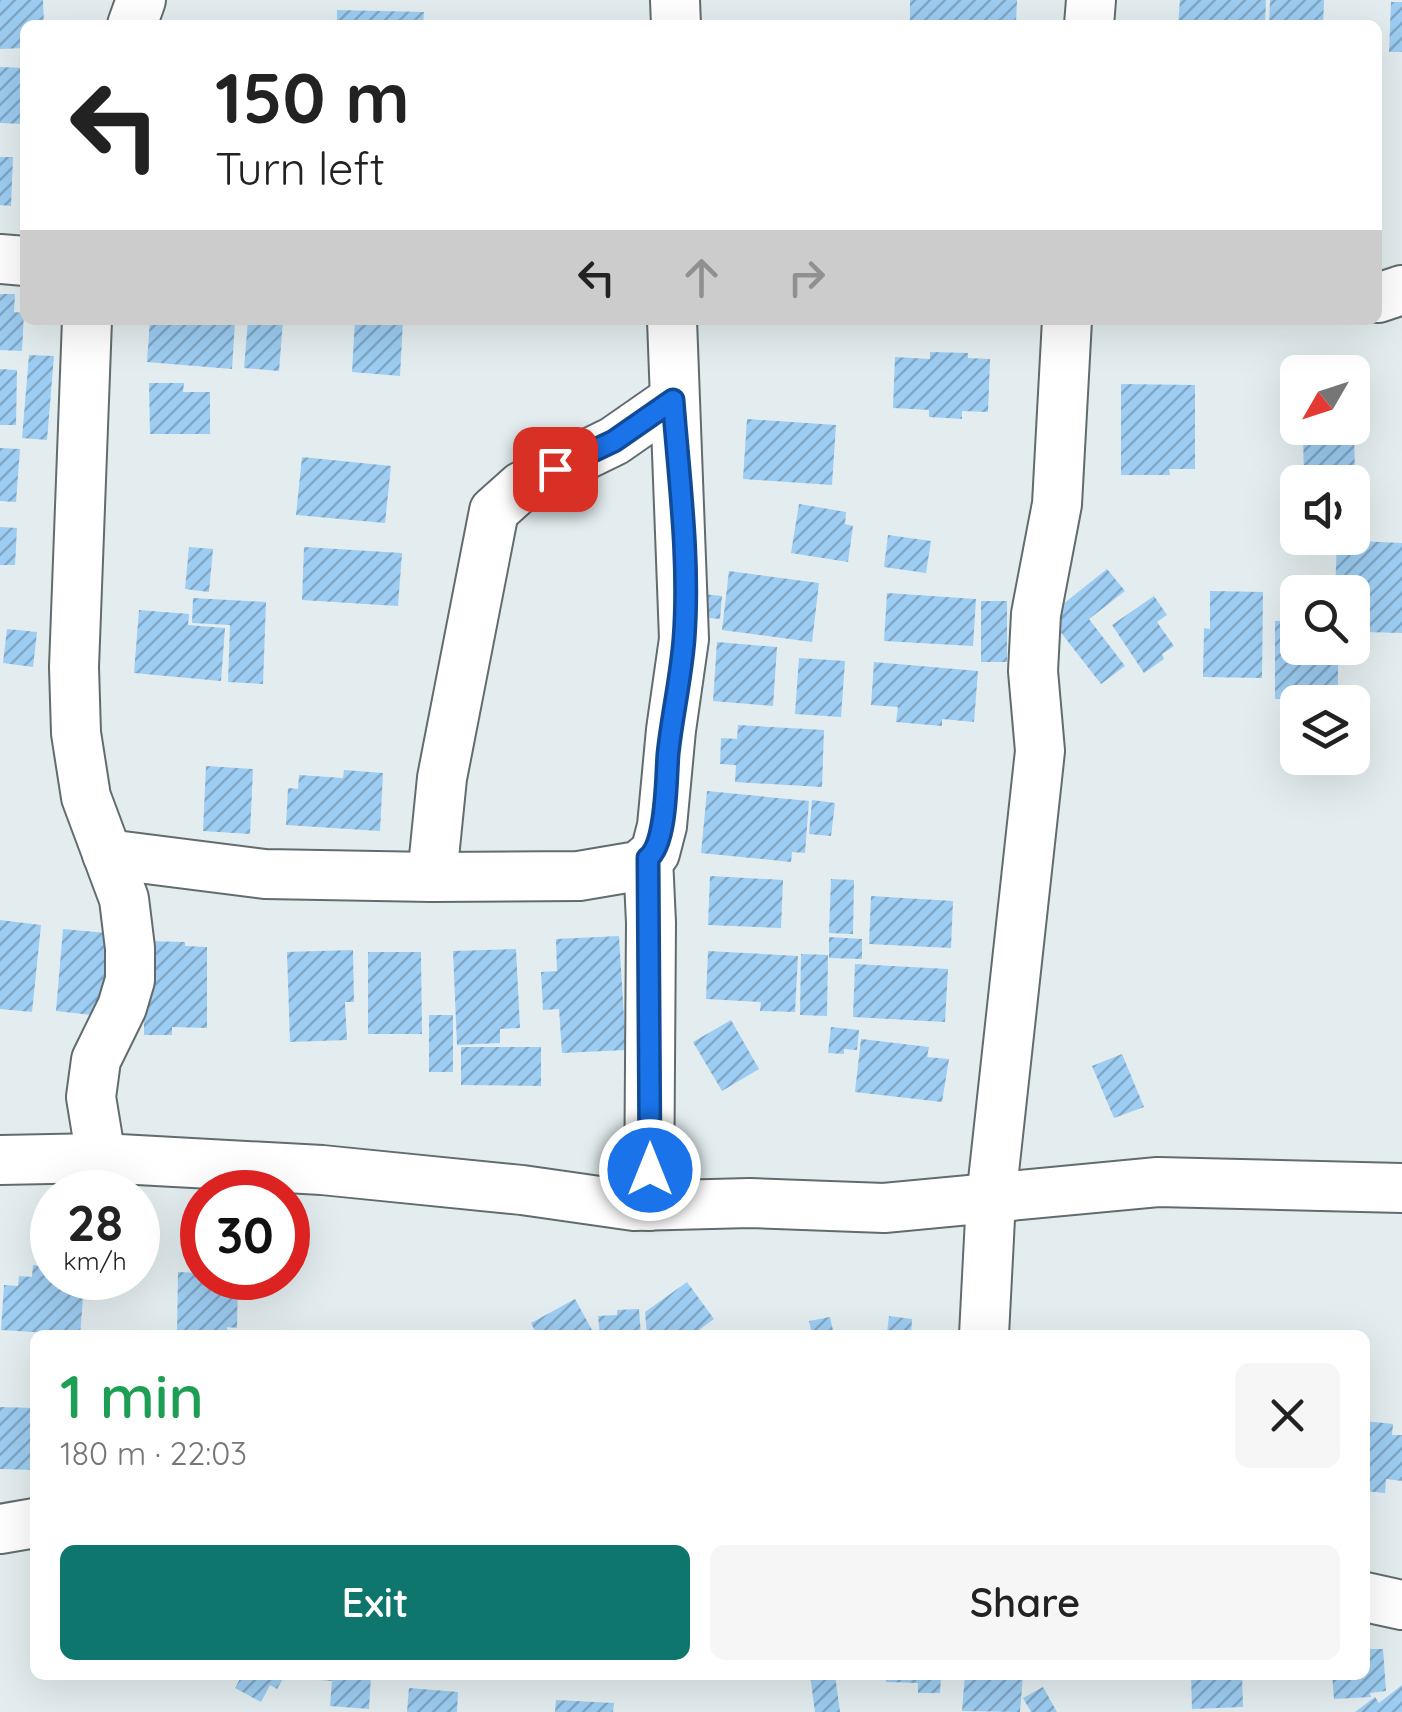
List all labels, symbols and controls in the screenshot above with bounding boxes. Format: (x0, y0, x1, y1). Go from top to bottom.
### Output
text: 150 m (215, 53, 410, 141)
icon: left (50, 60, 180, 190)
text: Turn left (215, 140, 385, 196)
icon: left (569, 250, 624, 305)
icon: ahead (674, 250, 729, 305)
icon: right (779, 250, 834, 305)
north arrow (1280, 355, 1370, 445)
map controls (1280, 355, 1370, 775)
pin (513, 427, 598, 512)
icon: arrive (528, 442, 583, 497)
button: sound (1280, 465, 1370, 555)
button: search (1280, 575, 1370, 665)
button: layers (1280, 685, 1370, 775)
position arrow (598, 1118, 702, 1222)
speed limit sign: 30 (180, 1170, 310, 1300)
text: 28 (67, 1191, 123, 1254)
text: km/h (63, 1245, 127, 1276)
text: 1 min (60, 1358, 204, 1433)
button: close (1235, 1363, 1340, 1468)
text: 180 m · 22:03 (60, 1433, 247, 1473)
button: Exit (60, 1545, 690, 1660)
button: Share (710, 1545, 1340, 1660)

